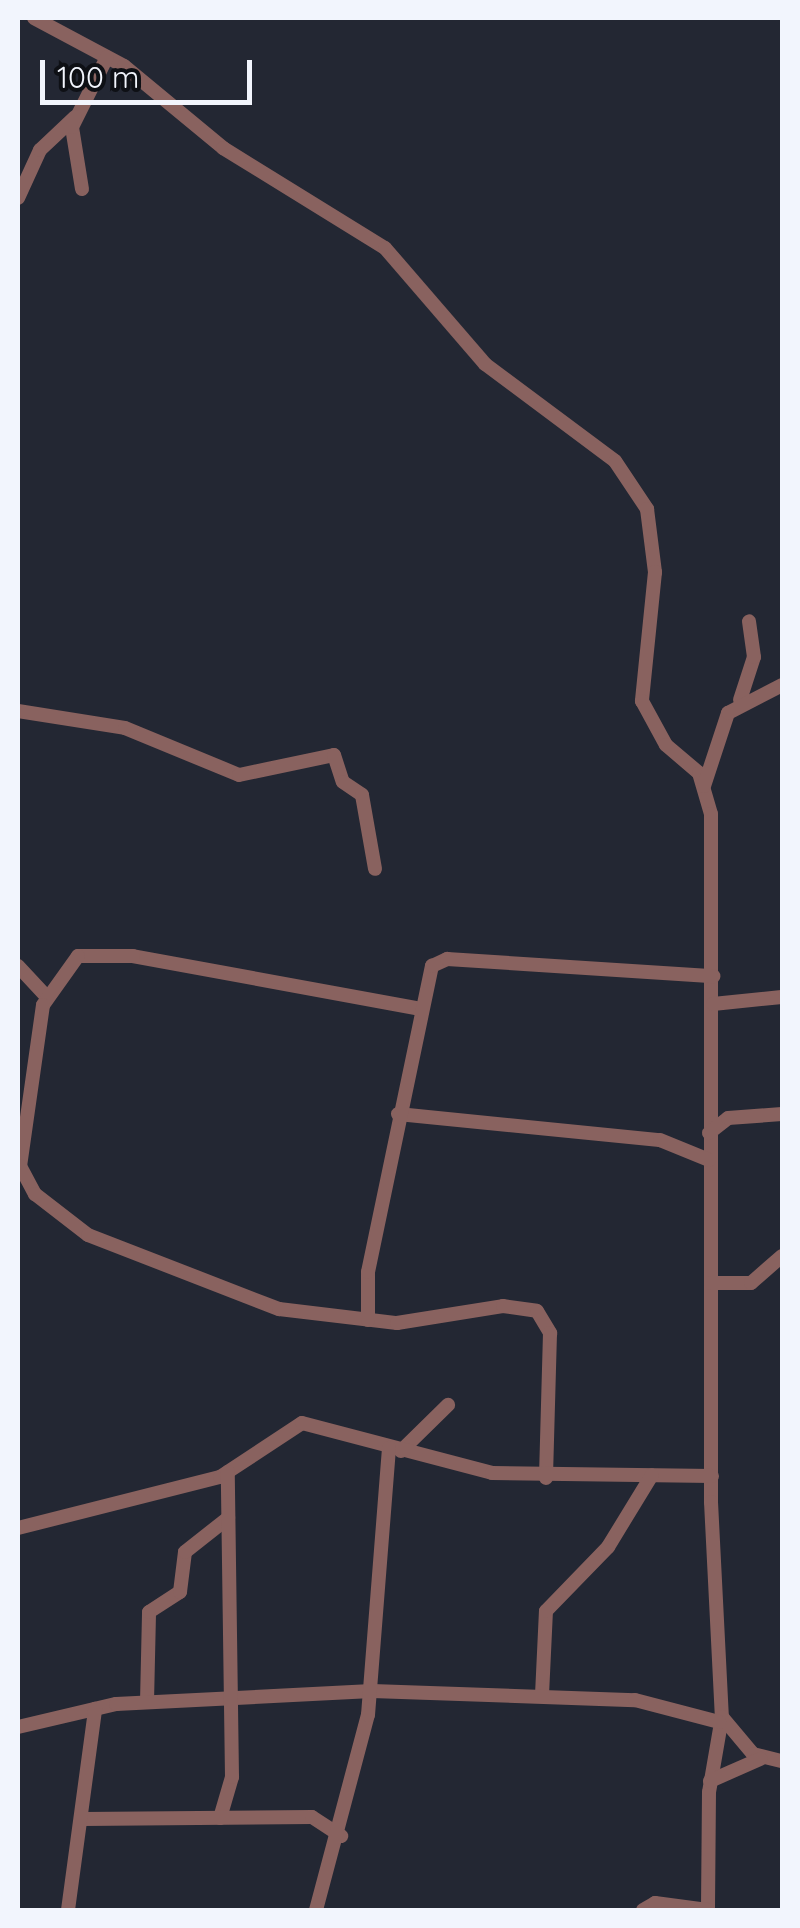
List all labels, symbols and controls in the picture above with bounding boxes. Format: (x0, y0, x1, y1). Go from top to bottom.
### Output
scale bar (45, 40, 258, 102)
text: 100 m (57, 58, 139, 96)

